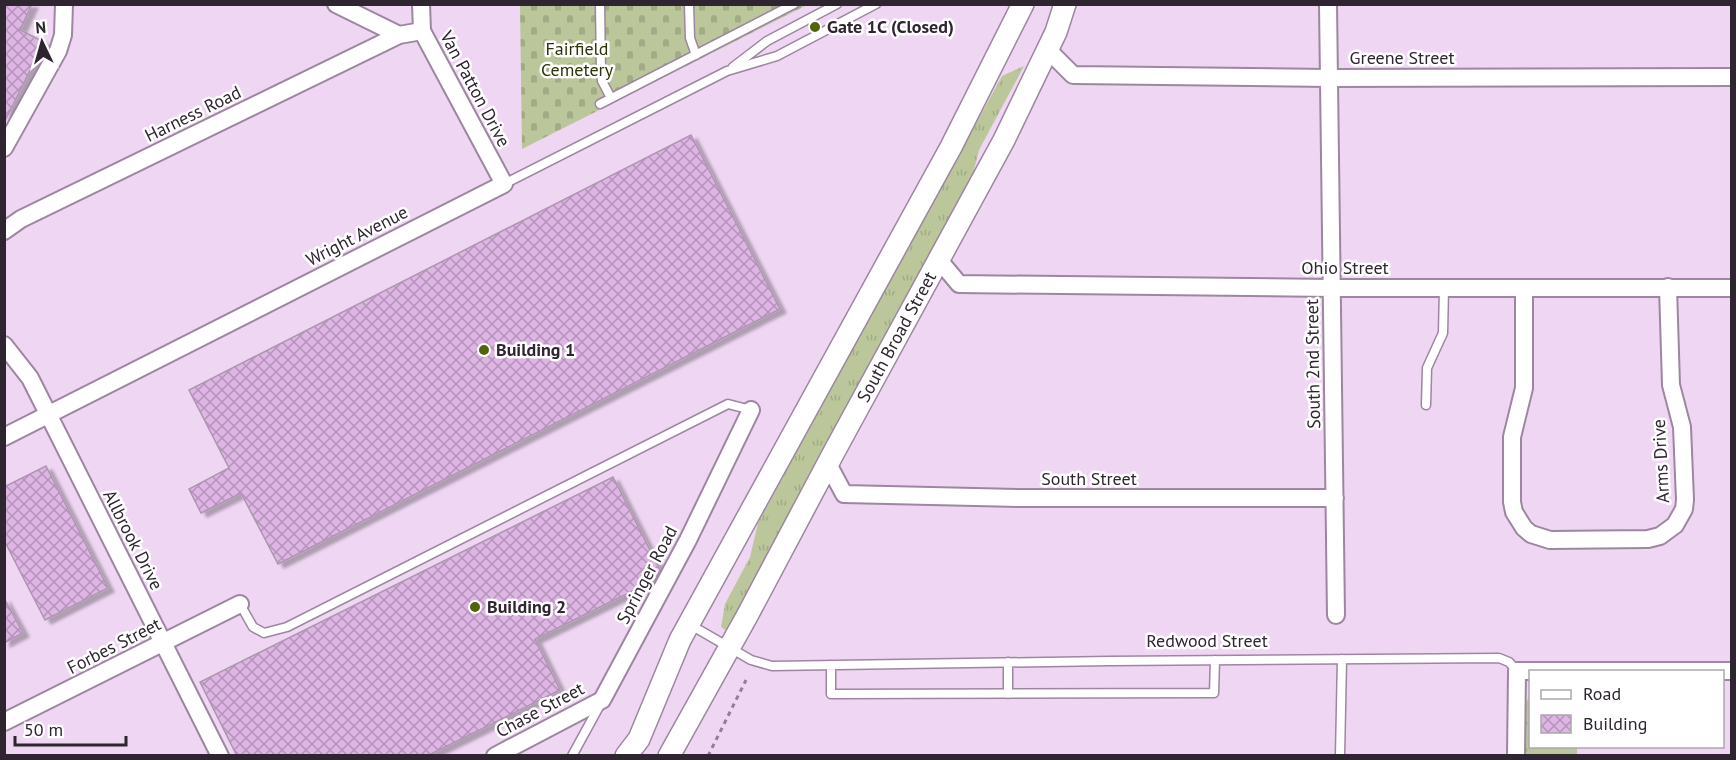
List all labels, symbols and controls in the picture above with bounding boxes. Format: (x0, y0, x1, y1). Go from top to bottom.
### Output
north arrow (12, 12, 72, 72)
place label: Gate 1C (Closed) (827, 15, 954, 38)
text: N (35, 17, 47, 37)
marker: Gate 1C (Closed) (808, 20, 822, 34)
street label: Van Patton Drive (435, 26, 516, 151)
park label: Fairfield Cemetery (541, 37, 614, 81)
street label: Greene Street (1350, 46, 1455, 69)
street label: Harness Road (141, 80, 245, 147)
street label: Wright Avenue (302, 200, 412, 271)
street label: Ohio Street (1301, 256, 1389, 279)
street label: South Broad Street (851, 267, 941, 406)
street label: South 2nd Street (1300, 299, 1325, 429)
place label: Building 1 (496, 338, 575, 361)
marker: Building 1 (477, 343, 491, 357)
street label: Arms Drive (1647, 418, 1674, 504)
street label: South Street (1041, 467, 1137, 490)
street label: Allbrook Drive (98, 486, 169, 594)
street label: Springer Road (611, 522, 682, 628)
place label: Building 2 (487, 595, 566, 618)
marker: Building 2 (468, 600, 482, 614)
street label: Forbes Street (63, 612, 165, 679)
street label: Redwood Street (1146, 629, 1268, 652)
legend (1529, 670, 1724, 748)
street label: Chase Street (492, 677, 588, 742)
text: Road (1583, 682, 1621, 705)
scale bar (15, 709, 126, 747)
text: Building (1583, 712, 1647, 735)
text: 50 m (24, 718, 63, 741)

